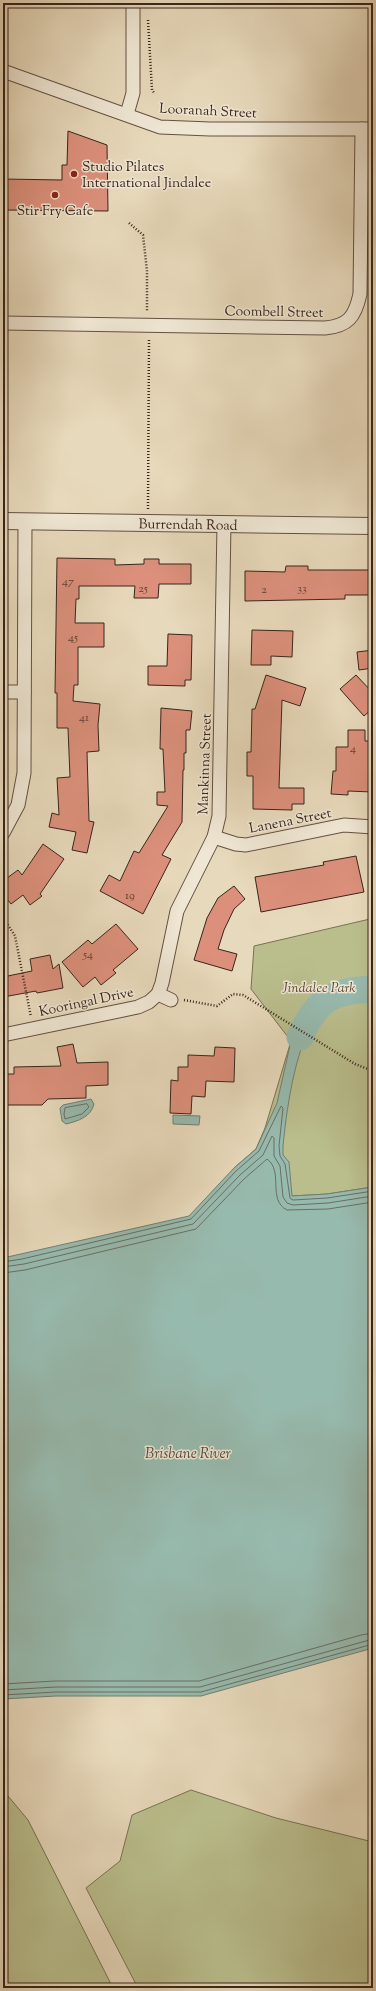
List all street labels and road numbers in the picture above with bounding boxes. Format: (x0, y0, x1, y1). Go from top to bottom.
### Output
street label: Looranah Street (159, 99, 257, 125)
street label: Coombell Street (224, 302, 324, 324)
street label: Burrendah Road (138, 515, 238, 537)
street label: Mankinna Street (194, 713, 218, 815)
street label: Lanena Street (248, 804, 333, 840)
street label: Kooringal Drive (37, 983, 135, 1023)

